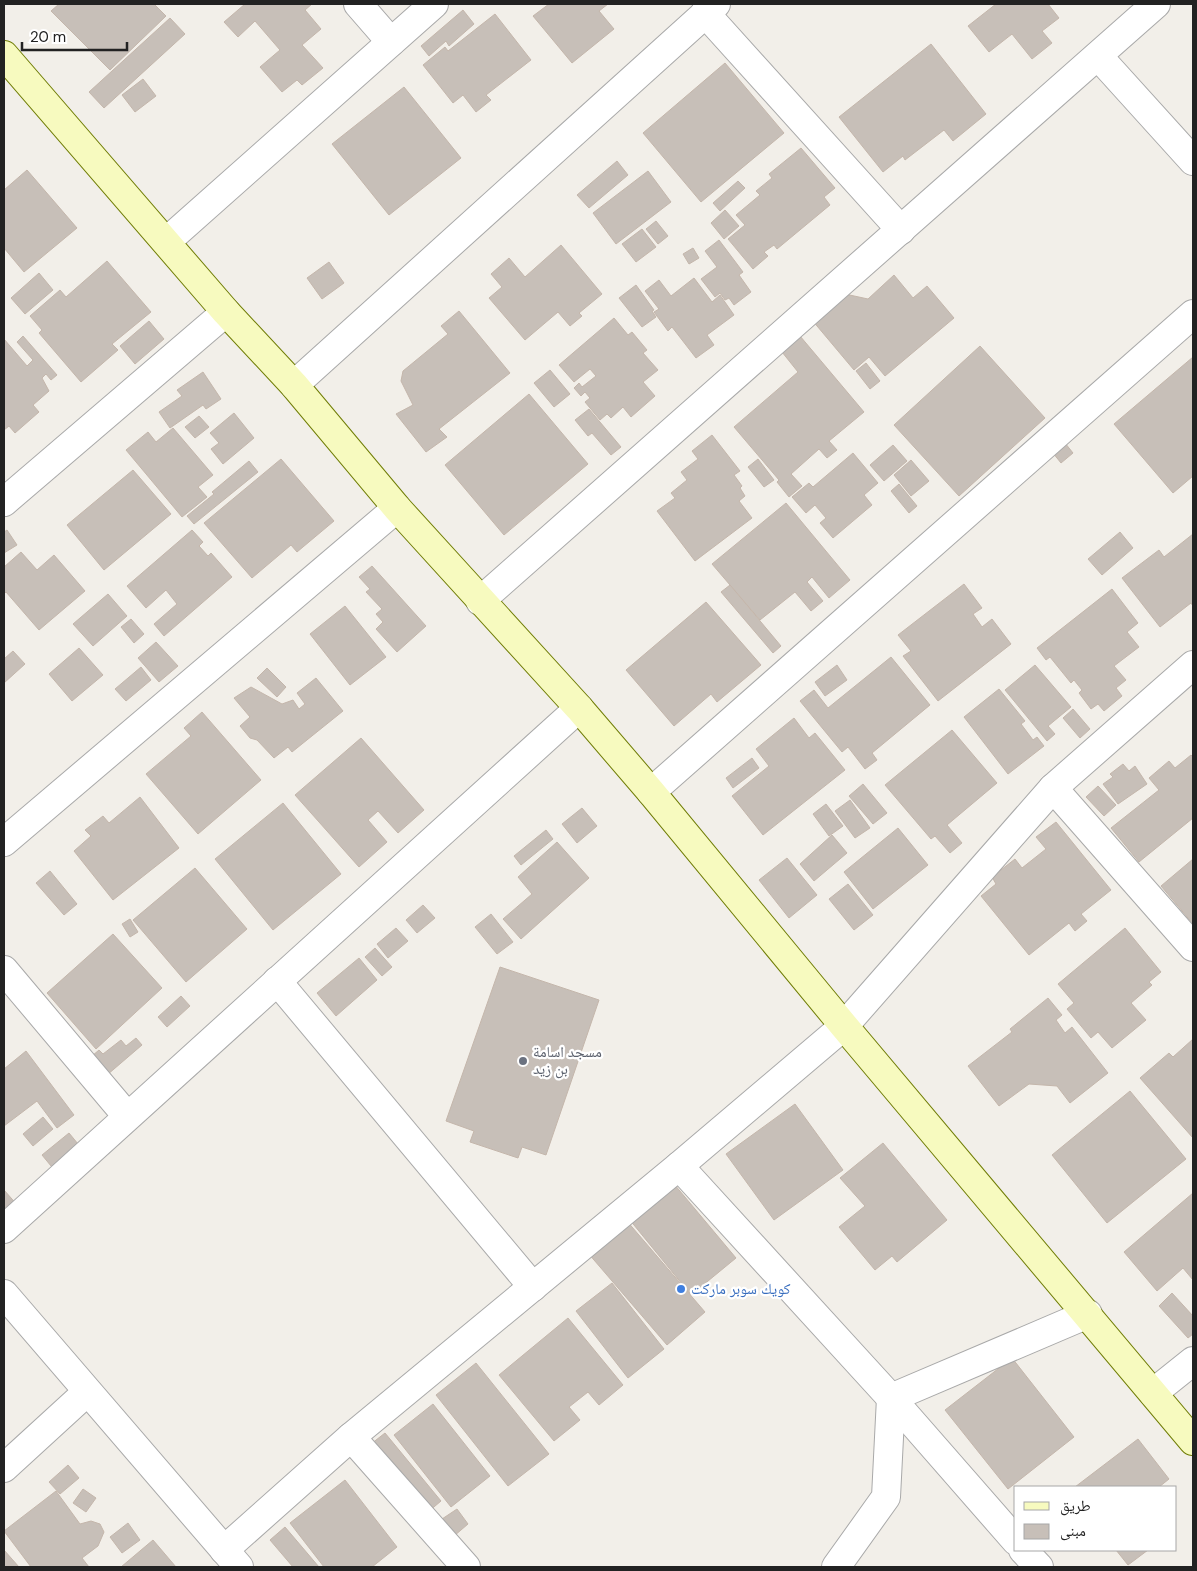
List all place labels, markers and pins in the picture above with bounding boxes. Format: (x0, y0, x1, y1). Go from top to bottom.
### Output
place label: مسجد اسامة بن زيد (533, 1042, 602, 1079)
marker: مسجد اسامة بن زيد (517, 1055, 529, 1067)
place label: كويك سوبر ماركت (691, 1279, 790, 1299)
marker: كويك سوبر ماركت (675, 1283, 687, 1295)

